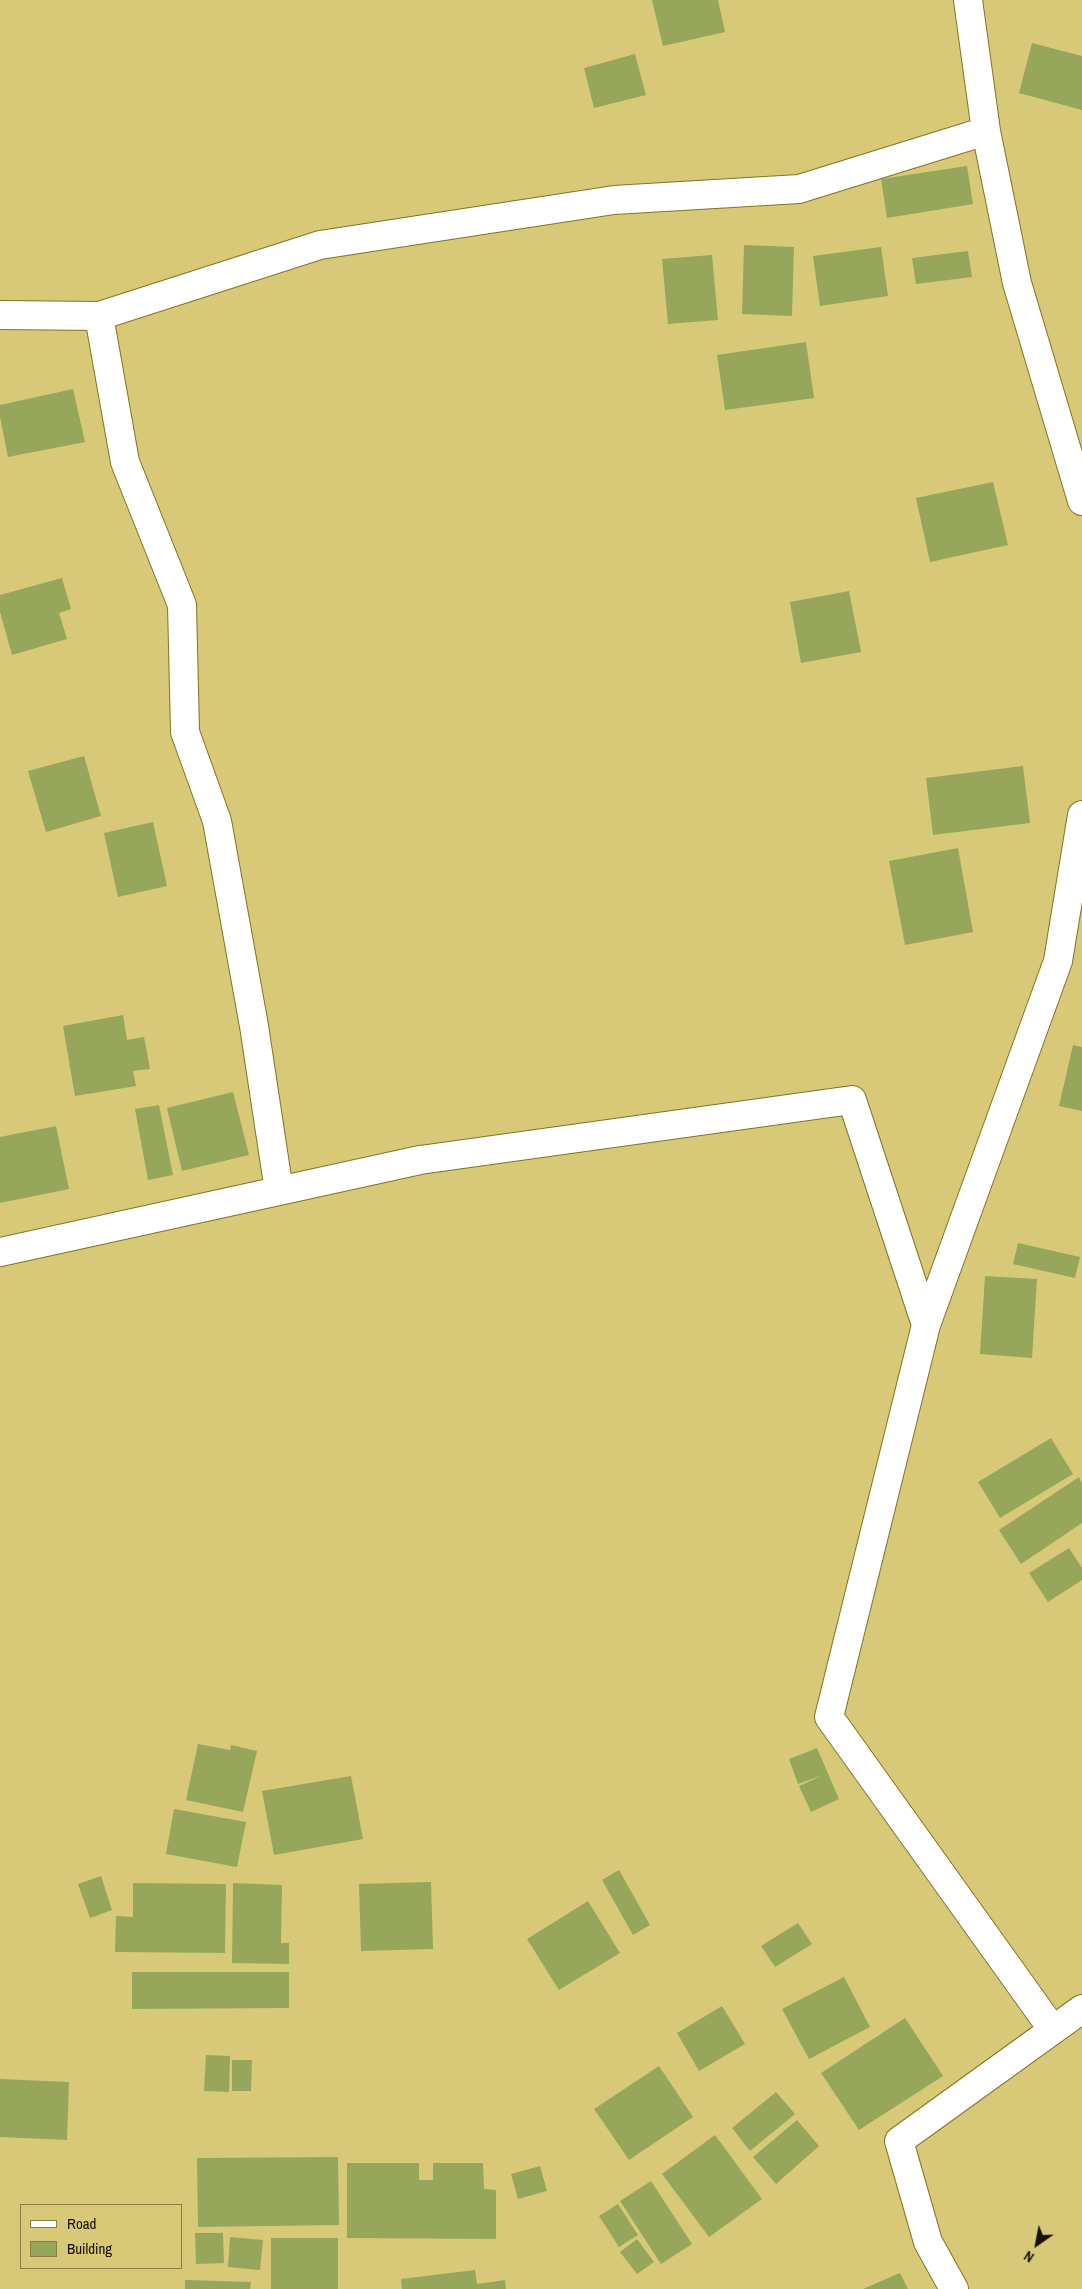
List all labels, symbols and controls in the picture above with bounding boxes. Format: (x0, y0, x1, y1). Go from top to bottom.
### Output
legend (20, 2204, 182, 2269)
text: Road (67, 2213, 96, 2234)
north arrow (1012, 2219, 1062, 2269)
text: Building (67, 2238, 112, 2259)
text: N (1020, 2247, 1037, 2266)

